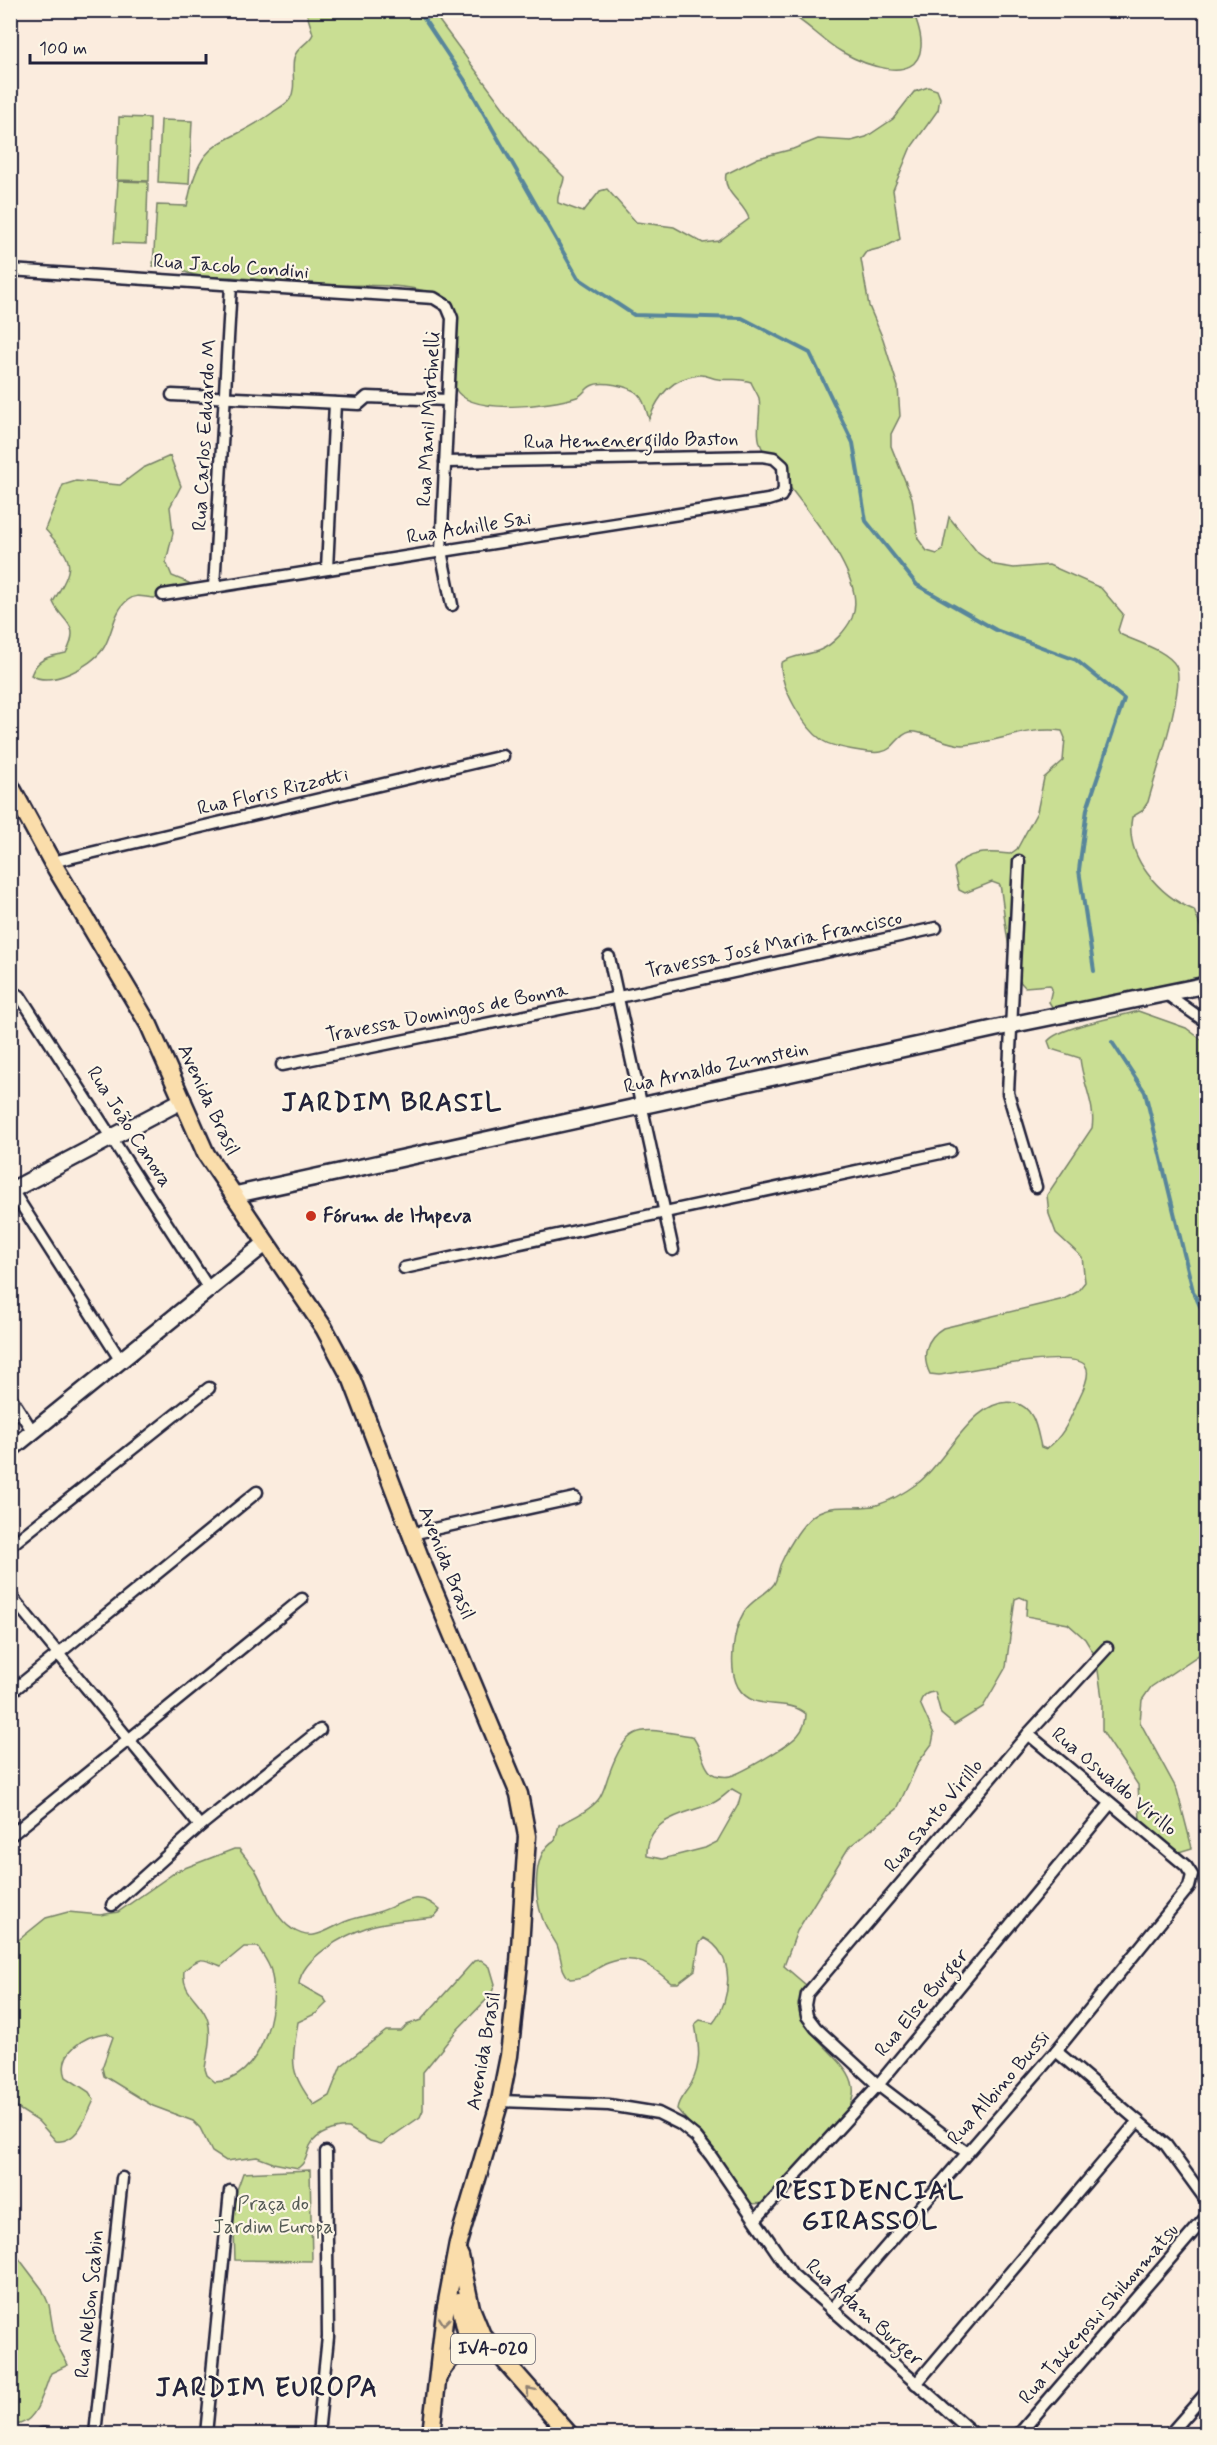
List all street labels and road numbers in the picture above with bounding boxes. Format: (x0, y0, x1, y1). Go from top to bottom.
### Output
street label: Rua Jacob Condini (152, 248, 310, 286)
street label: Rua Manil Martinelli (411, 331, 447, 507)
street label: Rua Carlos Eduardo M (186, 338, 224, 532)
street label: Rua Hemenergildo Baston (523, 426, 739, 458)
street label: Rua Achille Sai (405, 505, 533, 551)
street label: Rua Floris Rizzotti (195, 761, 351, 823)
street label: Travessa José Maria Francisco (643, 905, 905, 985)
street label: Travessa Domingos de Bonna (324, 976, 572, 1051)
street label: Rua Arnaldo Zumstein (621, 1035, 811, 1101)
street label: Avenida Brasil (170, 1040, 246, 1160)
street label: Rua João Canova (80, 1061, 178, 1193)
street label: Avenida Brasil (411, 1502, 481, 1624)
street label: Rua Oswaldo Virillo (1045, 1721, 1183, 1843)
street label: Rua Santo Virillo (878, 1753, 990, 1879)
street label: Rua Else Burger (869, 1943, 977, 2064)
street label: Avenida Brasil (460, 1990, 508, 2112)
street label: Rua Albino Bussi (942, 2025, 1056, 2151)
street label: Rua Takeyoshi Shihonmatsu (1013, 2218, 1185, 2410)
street label: Rua Nelson Scabin (69, 2228, 111, 2380)
street label: Rua Adam Burger (798, 2253, 929, 2375)
road number: IVA-020 (451, 2334, 535, 2364)

